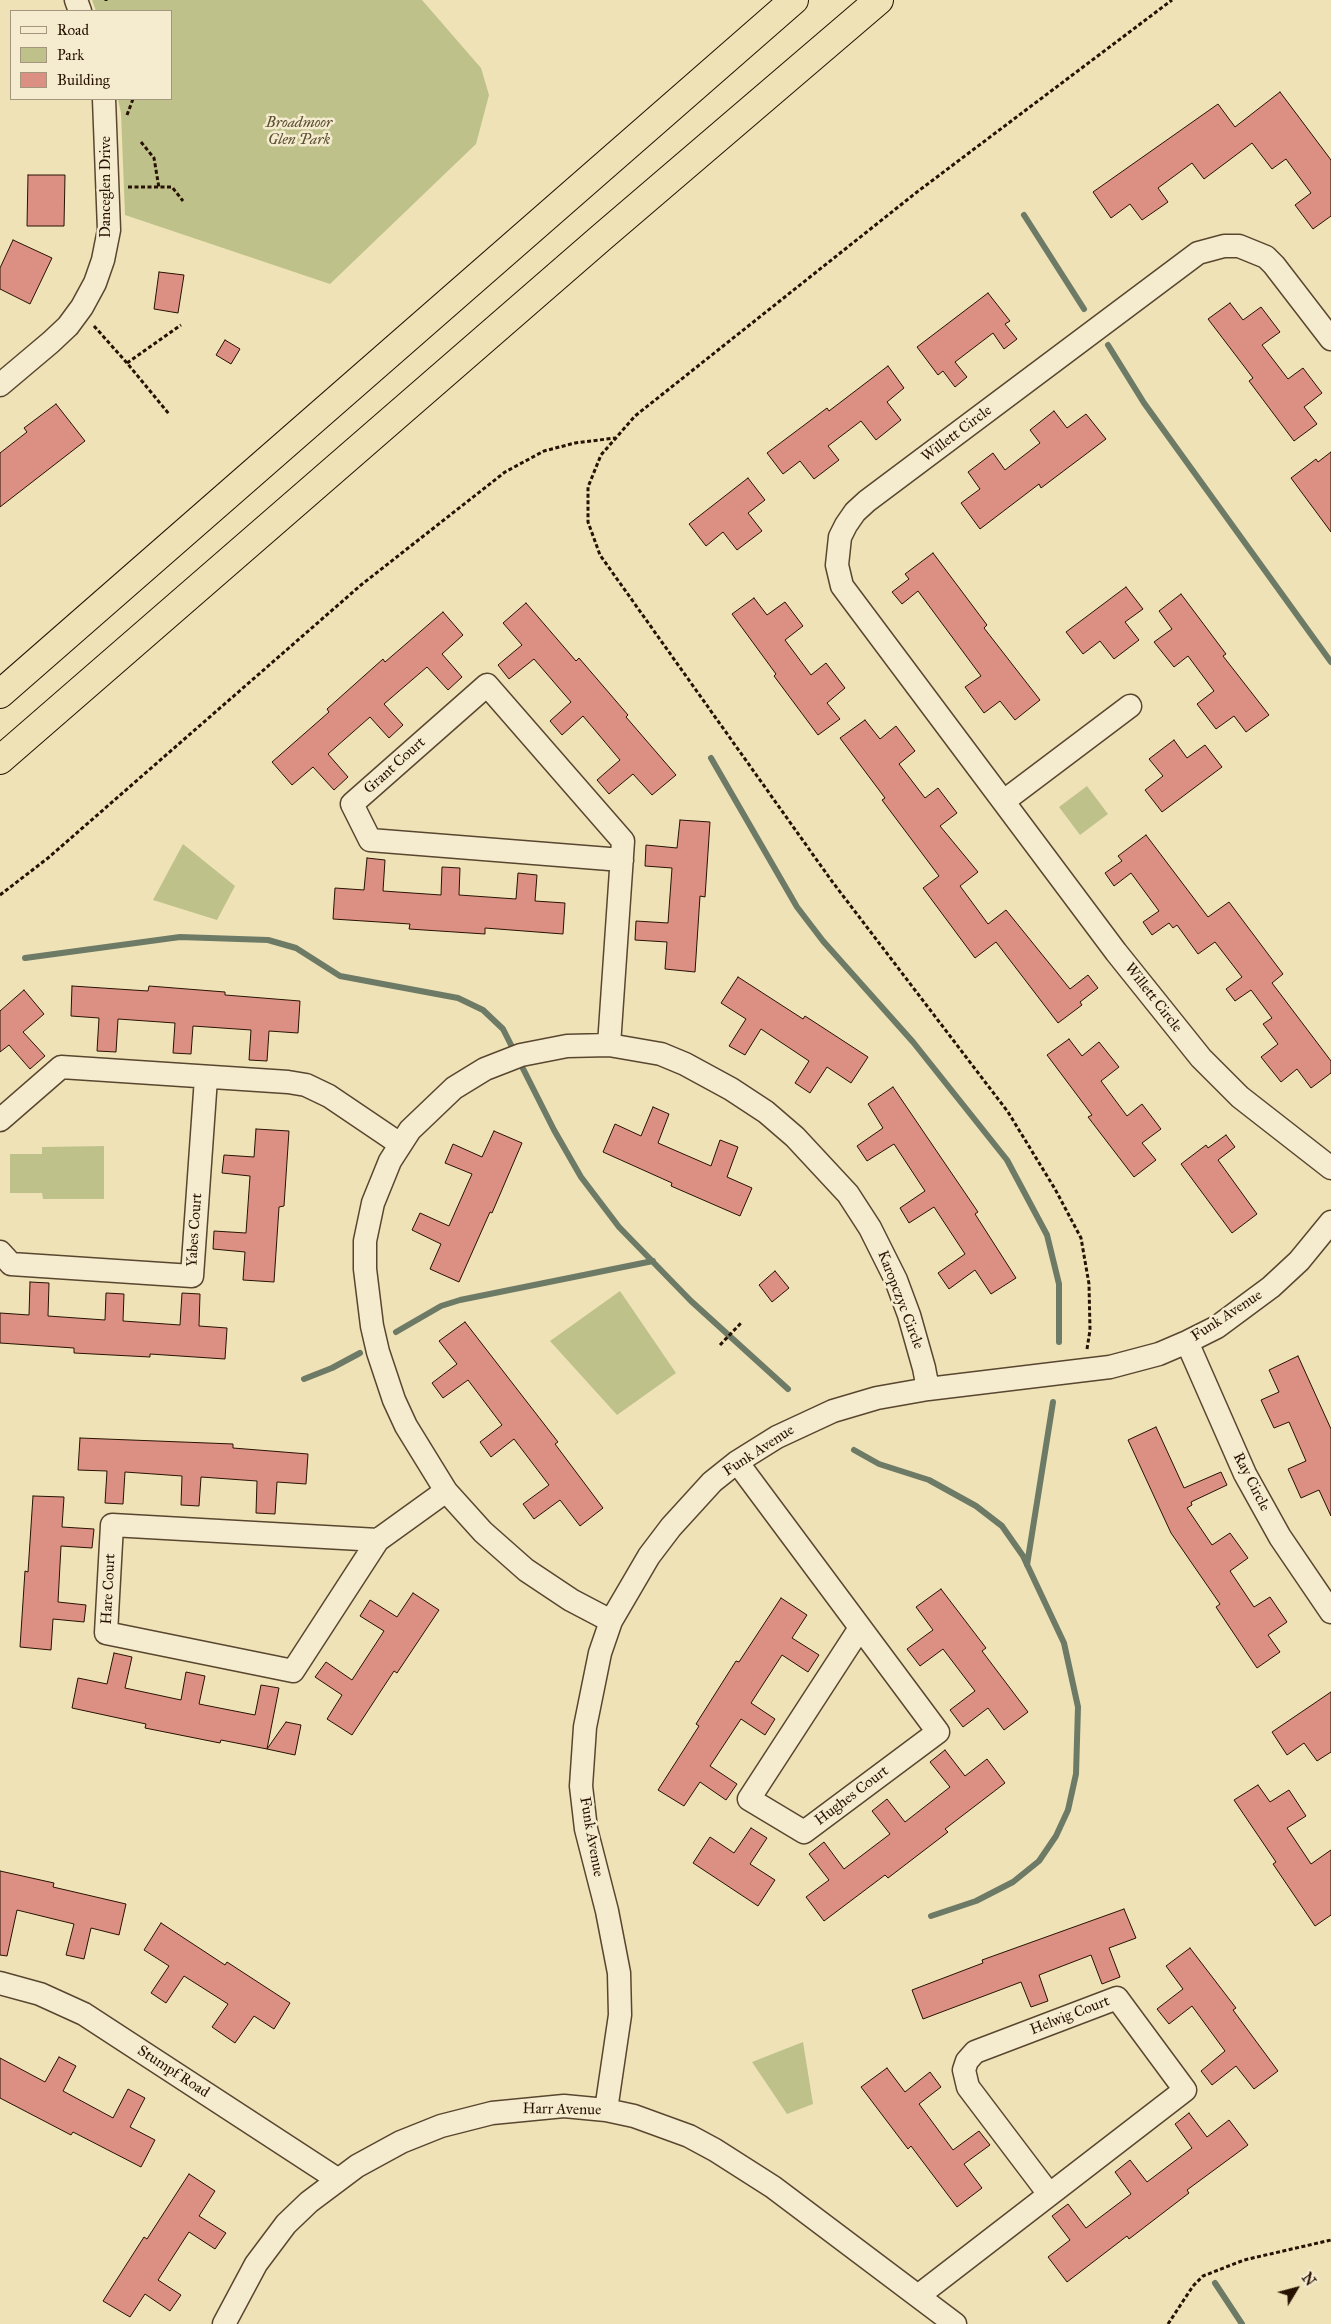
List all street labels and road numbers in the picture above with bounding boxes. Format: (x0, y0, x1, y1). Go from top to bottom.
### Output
street label: Danceglen Drive (97, 136, 115, 238)
street label: Willett Circle (918, 402, 996, 466)
street label: Grant Court (361, 734, 429, 798)
street label: Willett Circle (1120, 960, 1186, 1036)
street label: Yabes Court (183, 1192, 207, 1268)
street label: Karopczyc Circle (873, 1248, 927, 1352)
street label: Funk Avenue (1188, 1286, 1266, 1346)
street label: Funk Avenue (720, 1421, 798, 1481)
street label: Ray Circle (1229, 1450, 1273, 1514)
street label: Hare Court (98, 1553, 120, 1625)
street label: Hughes Court (811, 1762, 893, 1830)
street label: Funk Avenue (575, 1796, 607, 1878)
street label: Helwig Court (1028, 1993, 1112, 2039)
street label: Stumpf Road (134, 2042, 212, 2102)
street label: Harr Avenue (522, 2100, 602, 2120)

